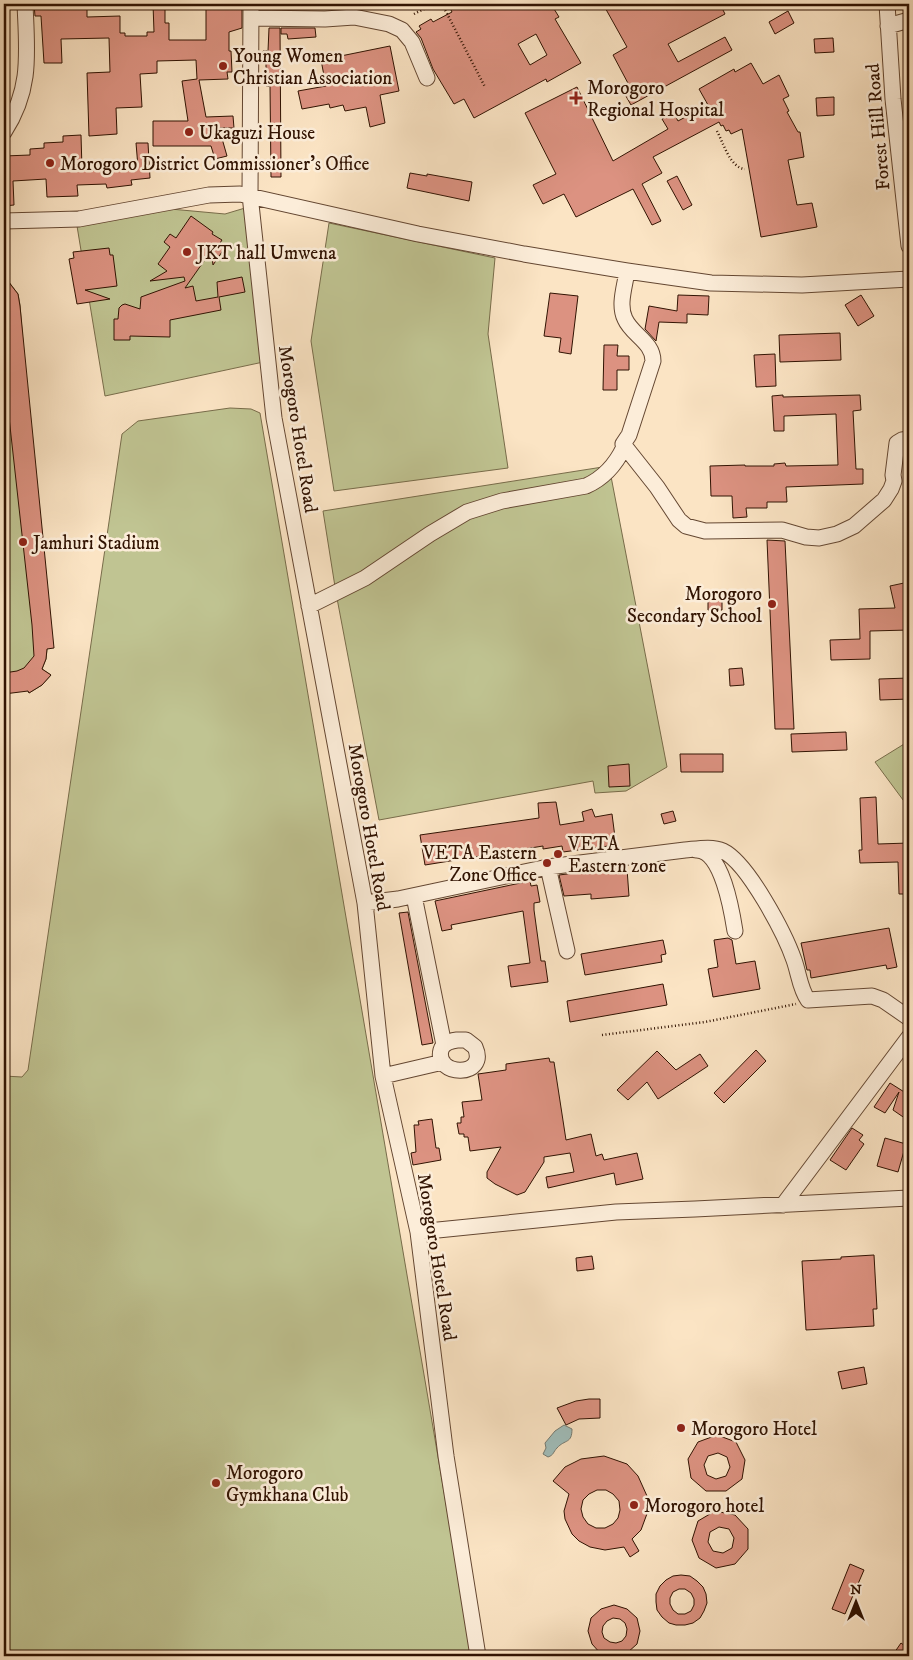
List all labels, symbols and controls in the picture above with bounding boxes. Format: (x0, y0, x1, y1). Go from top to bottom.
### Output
place label: Young Women Christian Association (233, 45, 392, 90)
marker: Young Women Christian Association (217, 60, 229, 72)
street label: Forest Hill Road (861, 62, 895, 191)
place label: Morogoro Regional Hospital (587, 77, 724, 122)
marker: Morogoro Regional Hospital (569, 91, 583, 105)
place label: Ukaguzi House (199, 122, 315, 145)
marker: Ukaguzi House (183, 126, 195, 138)
place label: Morogoro District Commissioner's Office (60, 153, 370, 176)
marker: Morogoro District Commissioner's Office (44, 157, 56, 169)
place label: JKT hall Umwena (195, 242, 336, 265)
marker: JKT hall Umwena (181, 246, 193, 258)
street label: Morogoro Hotel Road (273, 344, 322, 515)
place label: Jamhuri Stadium (31, 532, 160, 555)
marker: Jamhuri Stadium (17, 536, 29, 548)
place label: Morogoro Secondary School (627, 583, 762, 628)
marker: Morogoro Secondary School (766, 598, 778, 610)
street label: Morogoro Hotel Road (342, 742, 395, 913)
place label: VETA Eastern zone (567, 833, 666, 878)
place label: VETA Eastern Zone Office (422, 842, 537, 887)
marker: VETA Eastern zone (552, 848, 564, 860)
marker: VETA Eastern Zone Office (541, 857, 553, 869)
street label: Morogoro Hotel Road (412, 1172, 461, 1343)
place label: Morogoro Hotel (691, 1418, 817, 1441)
marker: Morogoro Hotel (675, 1422, 687, 1434)
place label: Morogoro Gymkhana Club (226, 1462, 349, 1507)
marker: Morogoro Gymkhana Club (210, 1477, 222, 1489)
place label: Morogoro hotel (644, 1495, 764, 1518)
marker: Morogoro hotel (628, 1499, 640, 1511)
north arrow (830, 1578, 880, 1628)
text: N (850, 1581, 862, 1599)

